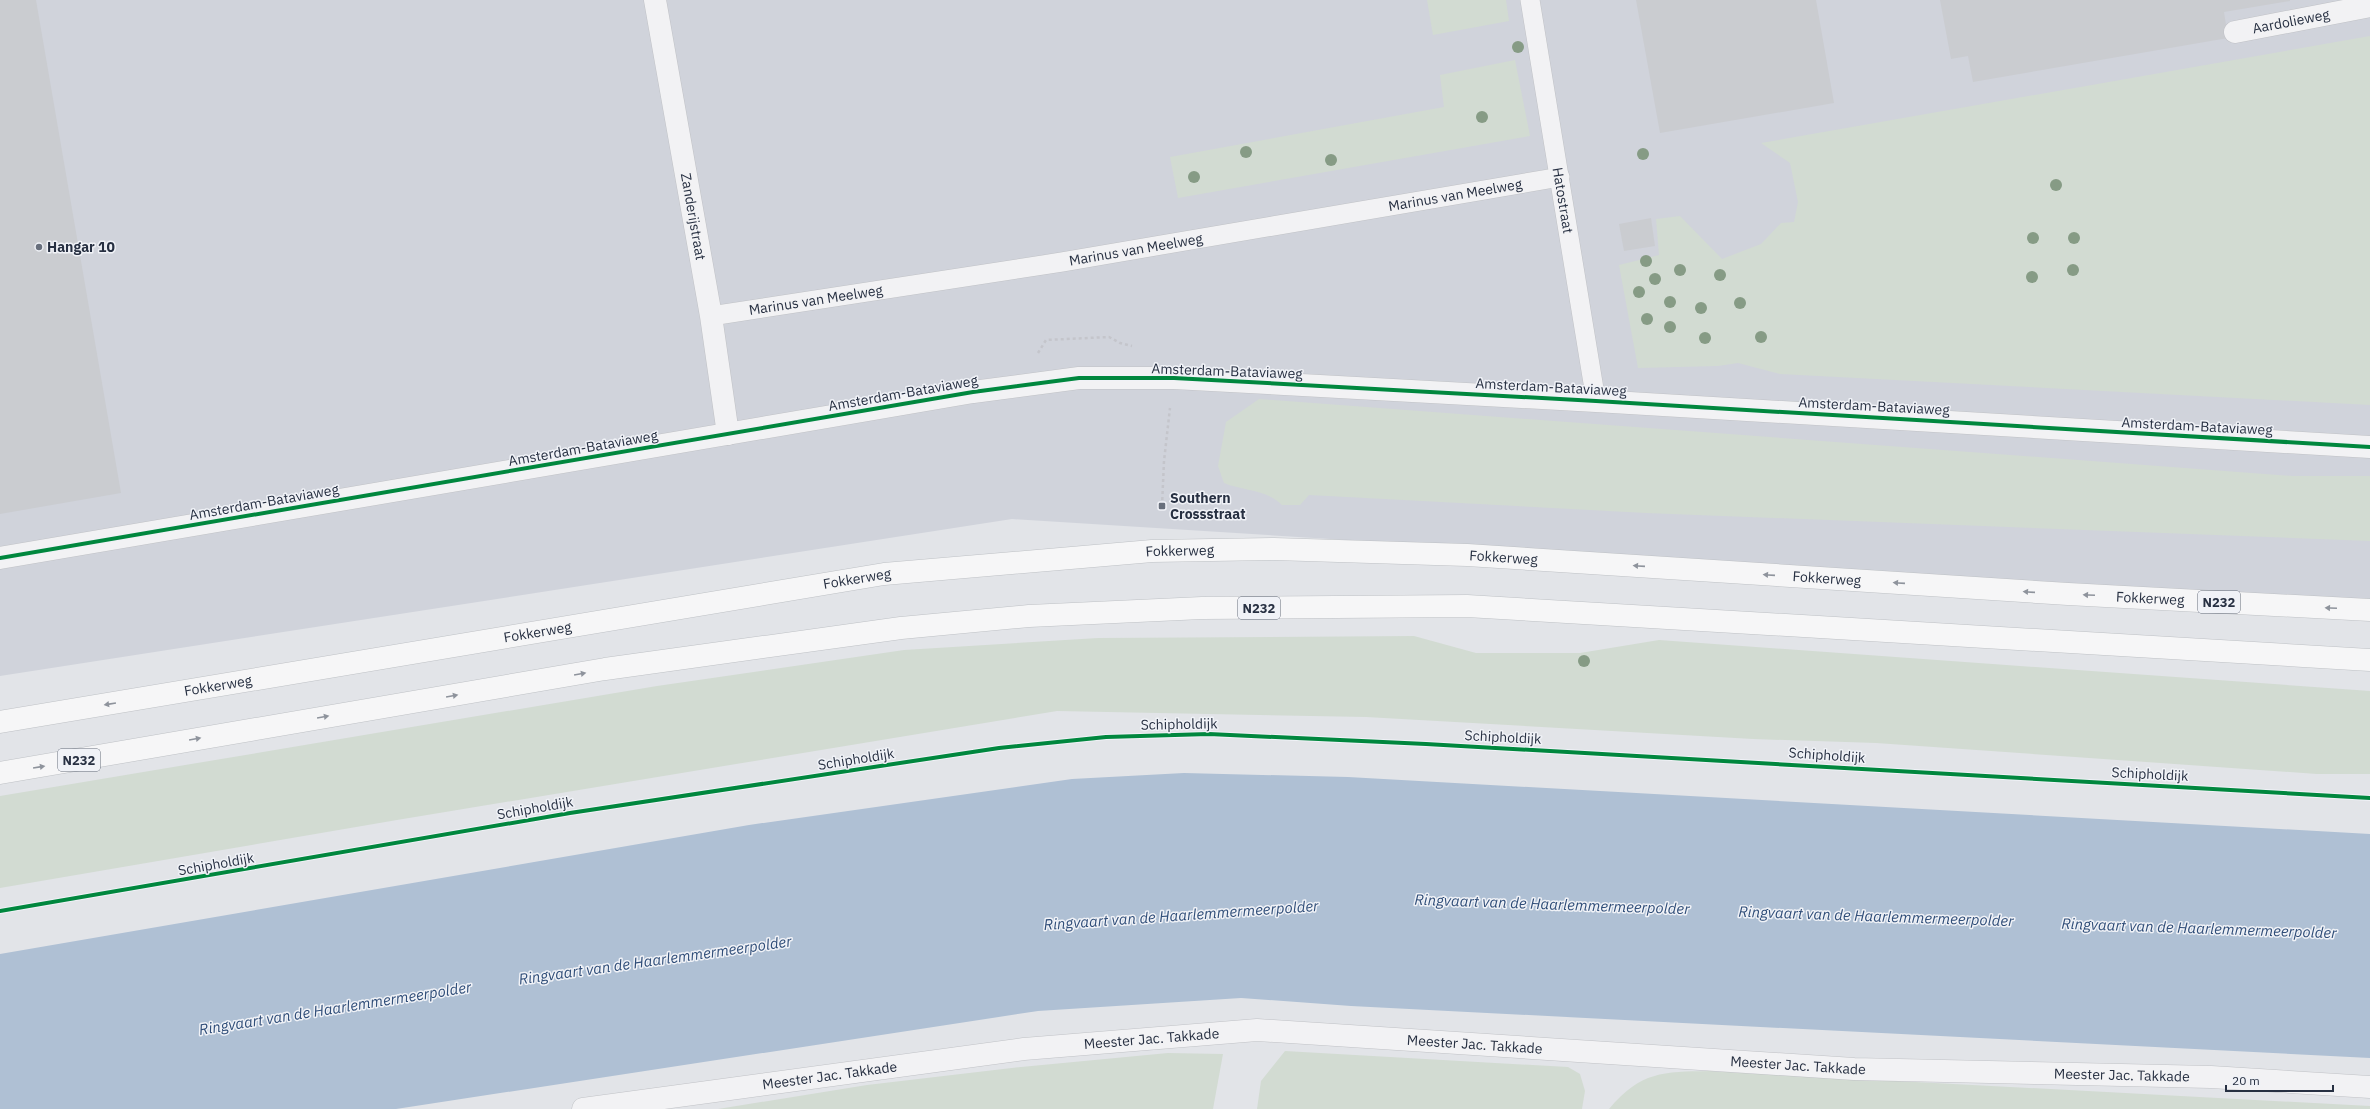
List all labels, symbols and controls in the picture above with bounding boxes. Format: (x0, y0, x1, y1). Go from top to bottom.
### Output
street label: Aardolieweg (2251, 5, 2332, 37)
street label: Hatostraat (1549, 166, 1577, 235)
street label: Zanderijstraat (677, 172, 710, 262)
street label: Marinus van Meelweg (1387, 175, 1524, 215)
street label: Marinus van Meelweg (1068, 229, 1205, 270)
place label: Hangar 10 (47, 238, 115, 256)
marker: Hangar 10 (34, 242, 44, 252)
street label: Marinus van Meelweg (748, 281, 885, 319)
street label: Amsterdam-Bataviaweg (1151, 359, 1304, 383)
street label: Amsterdam-Bataviaweg (827, 371, 980, 415)
street label: Amsterdam-Bataviaweg (1475, 374, 1628, 400)
street label: Amsterdam-Bataviaweg (1798, 393, 1951, 419)
street label: Amsterdam-Bataviaweg (2121, 413, 2274, 439)
street label: Amsterdam-Bataviaweg (507, 426, 660, 470)
street label: Amsterdam-Bataviaweg (188, 480, 341, 524)
place label: Southern Crossstraat (1170, 489, 1246, 523)
marker: Southern Crossstraat (1157, 501, 1167, 511)
street label: Fokkerweg (1145, 541, 1215, 561)
street label: Fokkerweg (1469, 546, 1539, 569)
one-way arrow (1633, 563, 1645, 570)
street label: Fokkerweg (822, 564, 892, 593)
street label: Fokkerweg (1792, 567, 1862, 590)
one-way arrow (1763, 571, 1775, 578)
one-way arrow (1893, 580, 1905, 587)
one-way arrow (2023, 588, 2035, 595)
street label: Fokkerweg (2116, 588, 2186, 609)
road number: N232 (2198, 591, 2240, 613)
one-way arrow (2083, 592, 2095, 599)
road number: N232 (1238, 597, 1280, 619)
one-way arrow (2325, 605, 2337, 612)
street label: Fokkerweg (502, 617, 573, 647)
one-way arrow (574, 670, 586, 676)
street label: Fokkerweg (183, 671, 254, 700)
one-way arrow (446, 692, 458, 698)
one-way arrow (104, 701, 116, 707)
one-way arrow (317, 714, 330, 720)
street label: Schipholdijk (1140, 714, 1218, 734)
street label: Schipholdijk (1464, 726, 1542, 748)
one-way arrow (189, 736, 201, 742)
street label: Schipholdijk (1788, 743, 1867, 767)
street label: Schipholdijk (817, 744, 896, 774)
road number: N232 (58, 749, 100, 771)
one-way arrow (32, 763, 45, 769)
street label: Schipholdijk (2111, 763, 2189, 785)
street label: Schipholdijk (496, 792, 575, 824)
street label: Schipholdijk (177, 848, 256, 880)
water label: Ringvaart van de Haarlemmermeerpolder (1414, 890, 1690, 918)
water label: Ringvaart van de Haarlemmermeerpolder (1043, 896, 1320, 934)
water label: Ringvaart van de Haarlemmermeerpolder (1738, 902, 2014, 930)
water label: Ringvaart van de Haarlemmermeerpolder (2061, 914, 2337, 942)
water label: Ringvaart van de Haarlemmermeerpolder (517, 931, 793, 989)
water label: Ringvaart van de Haarlemmermeerpolder (198, 977, 473, 1039)
street label: Meester Jac. Takkade (1083, 1024, 1220, 1053)
street label: Meester Jac. Takkade (1406, 1031, 1543, 1058)
street label: Meester Jac. Takkade (1730, 1052, 1866, 1078)
street label: Meester Jac. Takkade (761, 1057, 899, 1094)
street label: Meester Jac. Takkade (2054, 1064, 2190, 1086)
scale bar (2226, 1067, 2333, 1093)
text: 20 m (2232, 1073, 2260, 1088)

